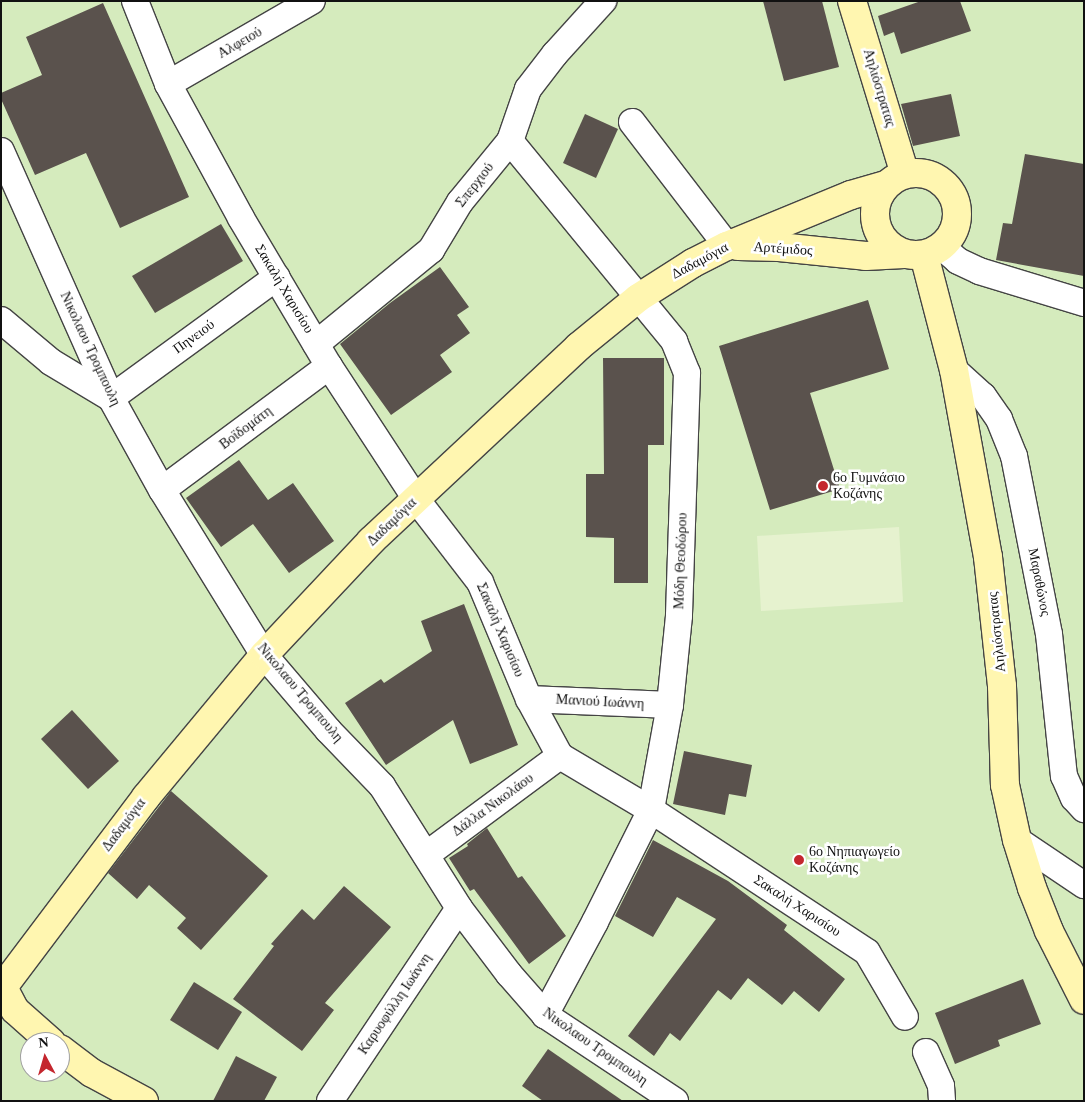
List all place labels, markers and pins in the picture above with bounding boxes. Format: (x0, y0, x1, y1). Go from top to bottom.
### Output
place label: 6ο Γυμνάσιο Κοζάνης (833, 470, 905, 502)
marker: 6ο Γυμνάσιο Κοζάνης (817, 480, 829, 492)
place label: 6ο Νηπιαγωγείο Κοζάνης (809, 844, 900, 876)
marker: 6ο Νηπιαγωγείο Κοζάνης (793, 854, 805, 866)

